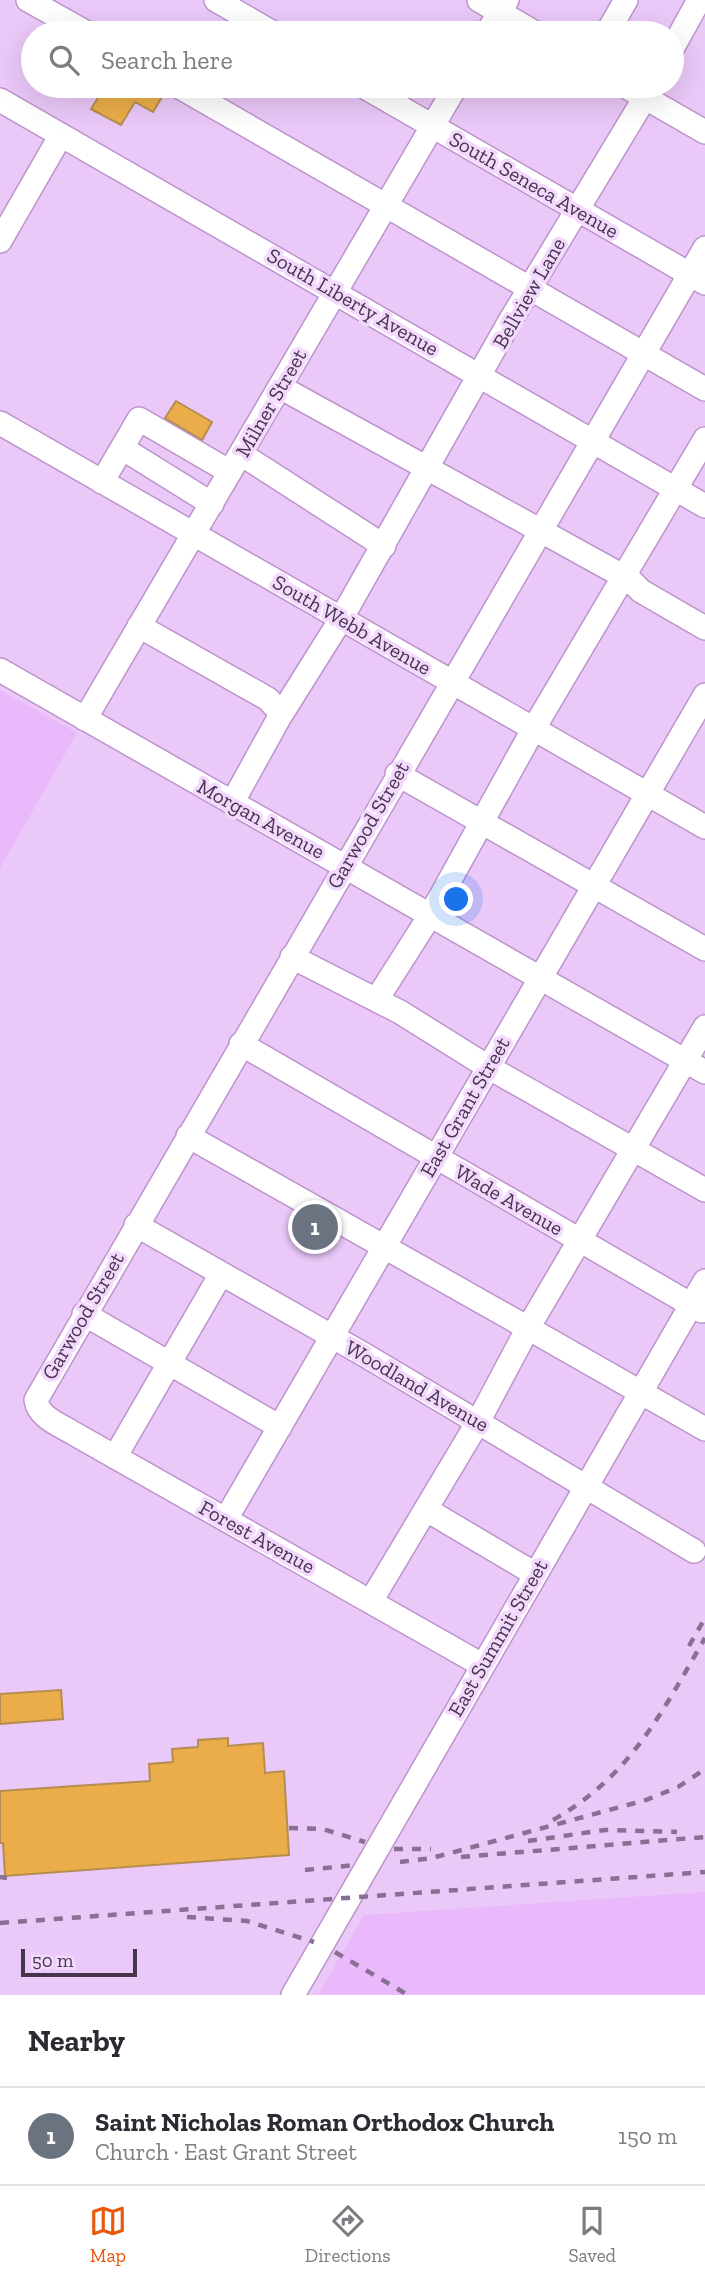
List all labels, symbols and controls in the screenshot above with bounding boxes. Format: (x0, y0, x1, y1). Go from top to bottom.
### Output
search box (21, 21, 684, 98)
icon: search (45, 41, 83, 79)
text: Search here (101, 44, 233, 76)
street label: South Seneca Avenue (445, 126, 623, 243)
street label: Bellview Lane (487, 233, 570, 353)
street label: South Liberty Avenue (263, 242, 444, 361)
street label: Milner Street (230, 344, 312, 461)
street label: South Webb Avenue (269, 569, 436, 680)
street label: Garwood Street (321, 757, 414, 893)
street label: Morgan Avenue (193, 773, 330, 864)
your location (439, 882, 473, 916)
street label: East Grant Street (414, 1032, 515, 1181)
street label: Wade Avenue (451, 1159, 568, 1241)
pin: 1 (292, 1201, 338, 1253)
street label: Garwood Street (36, 1248, 129, 1384)
street label: Woodland Avenue (341, 1334, 494, 1437)
street label: Forest Avenue (195, 1494, 320, 1579)
street label: East Summit Street (442, 1555, 553, 1721)
scale bar (21, 1946, 136, 1978)
text: 50 m (32, 1949, 73, 1972)
text: Nearby (28, 2023, 125, 2059)
text: Saint Nicholas Roman Orthodox Church (95, 2106, 554, 2138)
text: 1 (46, 2122, 56, 2150)
text: 150 m (618, 2122, 677, 2150)
text: Church · East Grant Street (95, 2138, 357, 2166)
tab: Map (89, 2202, 127, 2267)
tab: Directions (305, 2202, 391, 2267)
tab: Saved (568, 2202, 616, 2267)

